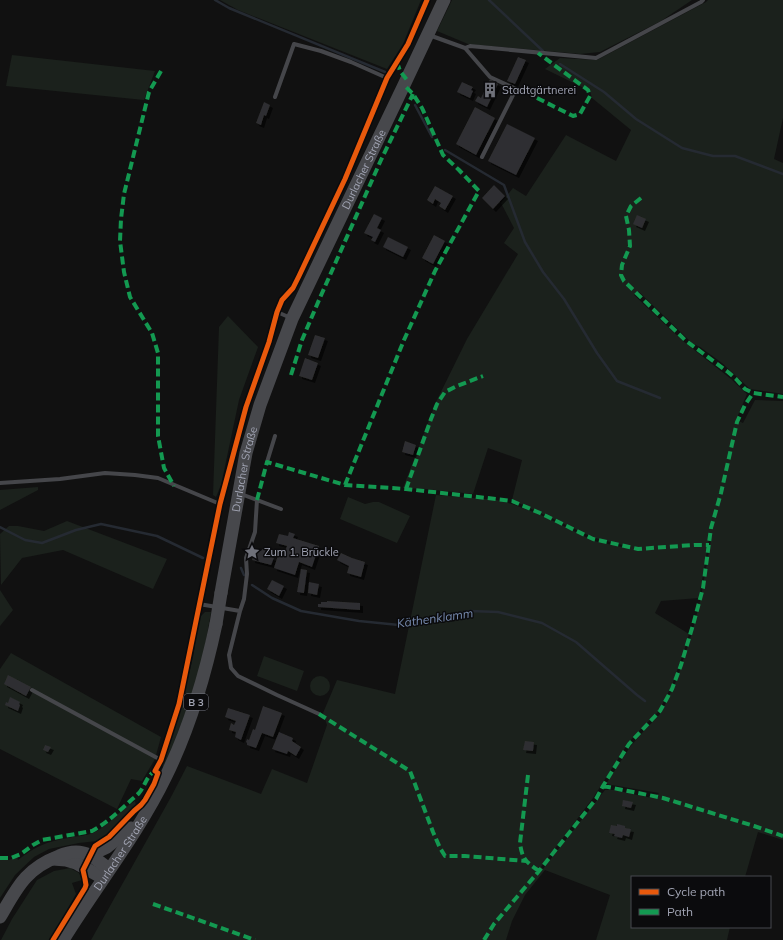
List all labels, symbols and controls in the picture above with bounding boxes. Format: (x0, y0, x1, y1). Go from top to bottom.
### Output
building icon: Stadtgärtnerei (481, 81, 499, 99)
place label: Stadtgärtnerei (502, 83, 576, 97)
street label: Durlacher Straße (339, 127, 389, 211)
street label: Durlacher Straße (229, 425, 260, 513)
place icon: Zum 1. Brückle (243, 543, 261, 561)
place label: Zum 1. Brückle (264, 545, 339, 559)
water label: Käthenklamm (396, 605, 474, 631)
road number: B 3 (184, 694, 208, 710)
street label: Durlacher Straße (90, 813, 150, 893)
legend (631, 876, 771, 928)
text: Cycle path (667, 884, 725, 899)
text: Path (667, 904, 693, 919)

